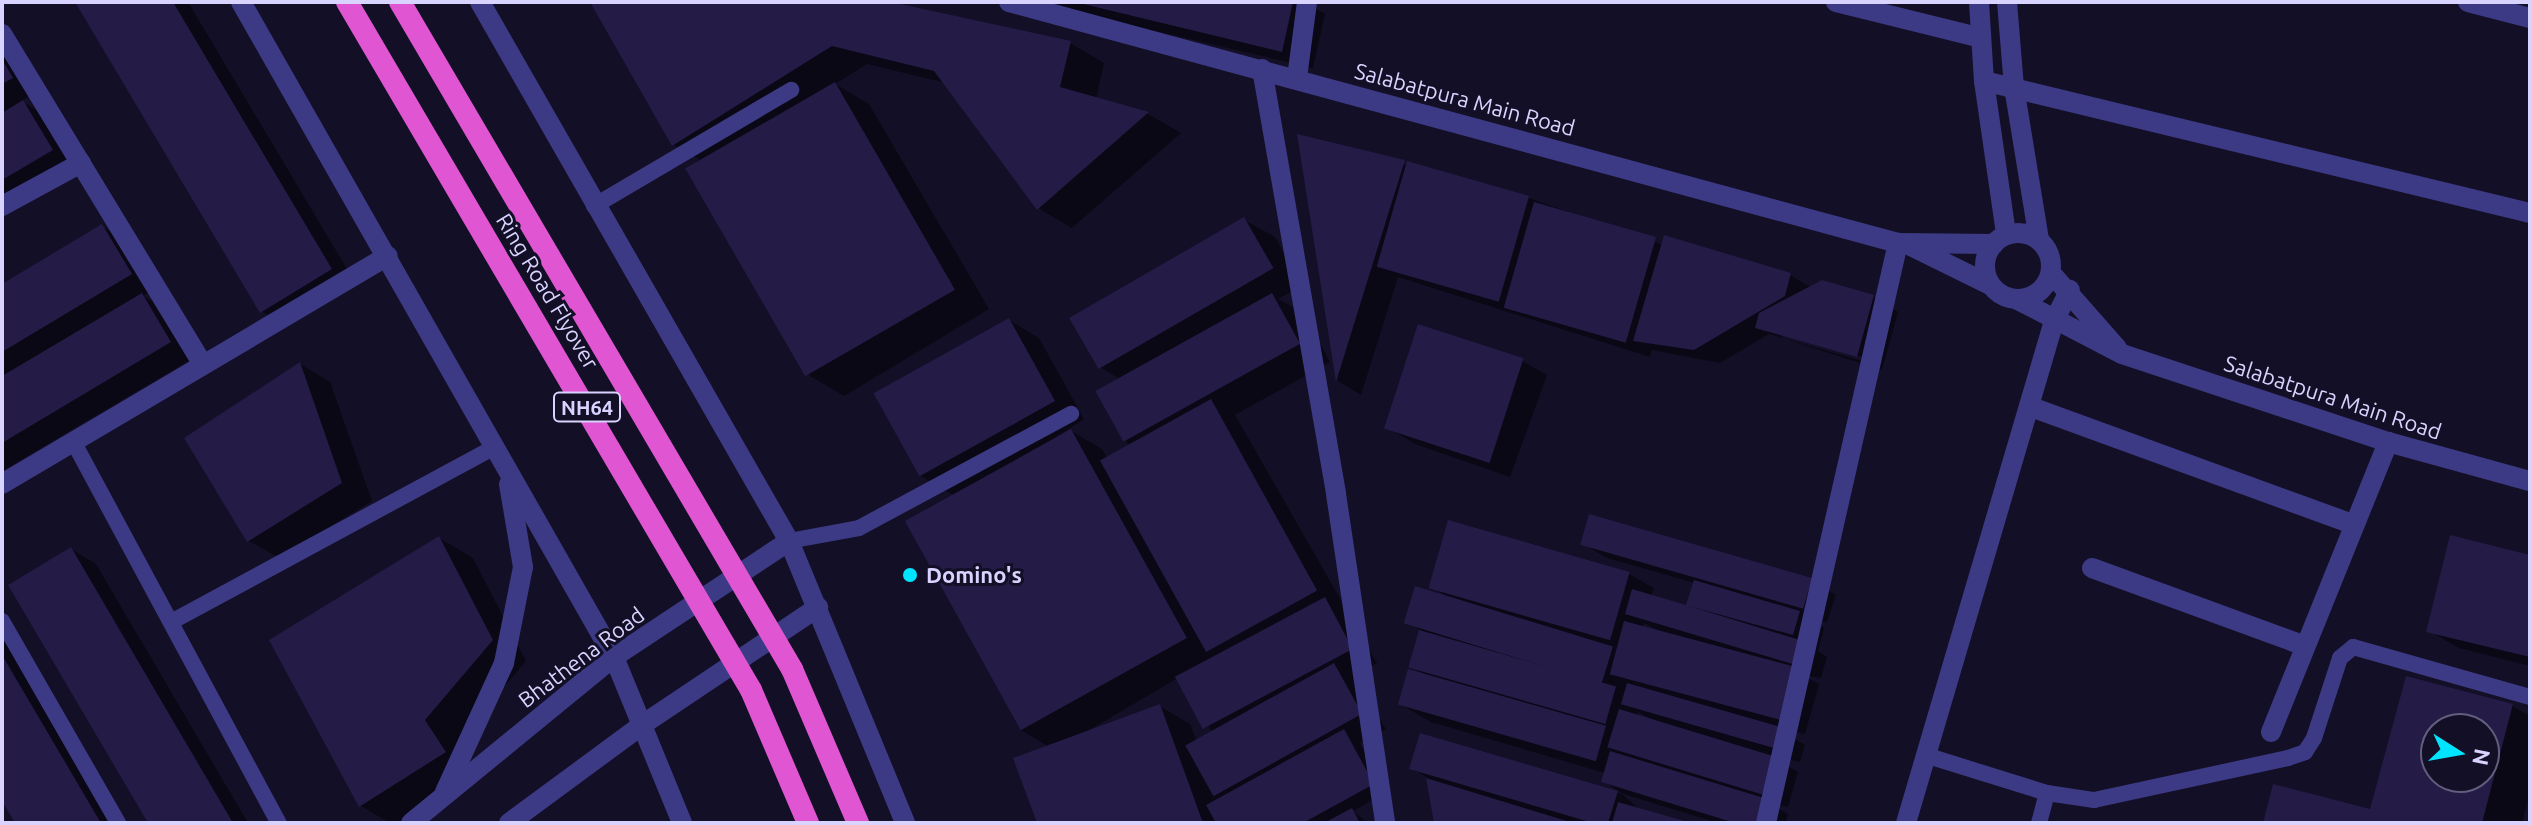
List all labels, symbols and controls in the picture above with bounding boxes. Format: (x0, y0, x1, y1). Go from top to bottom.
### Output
street label: Salabatpura Main Road (1352, 57, 1578, 141)
street label: Ring Road Flyover (491, 208, 605, 374)
street label: Salabatpura Main Road (2221, 349, 2445, 445)
road number: NH64 (553, 391, 621, 423)
place label: Domino's (926, 562, 1022, 588)
marker: Domino's (901, 566, 919, 584)
street label: Bhathena Road (513, 601, 649, 713)
north arrow (2420, 713, 2500, 793)
text: N (2468, 747, 2496, 768)

